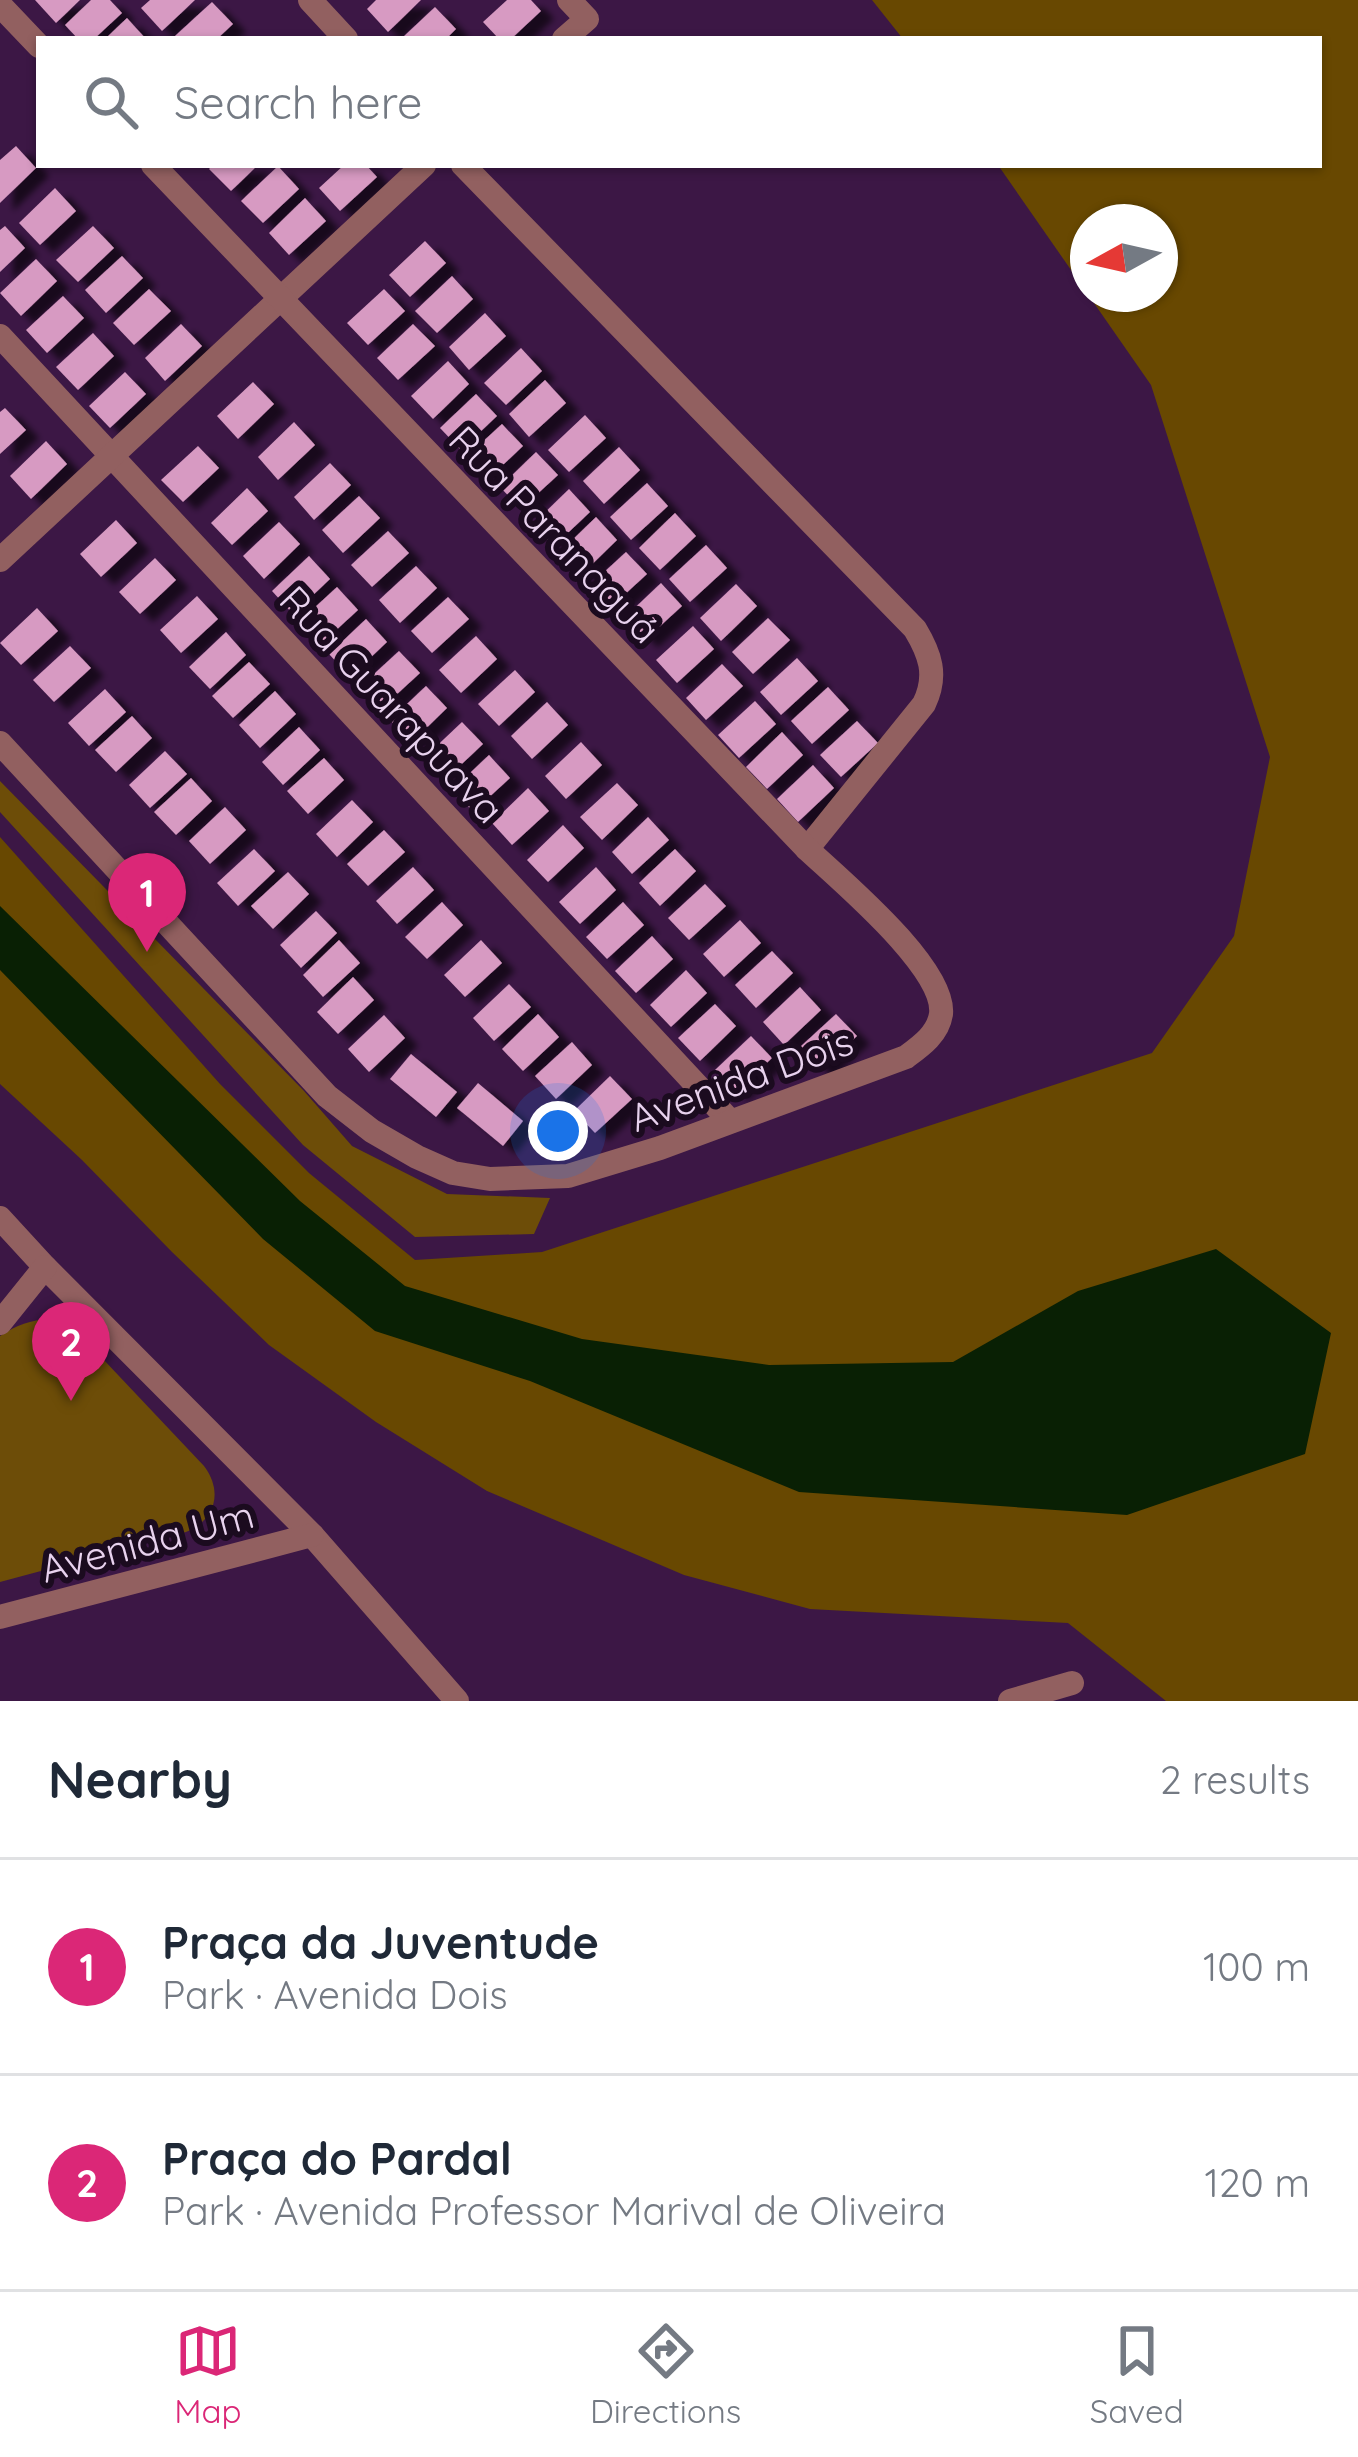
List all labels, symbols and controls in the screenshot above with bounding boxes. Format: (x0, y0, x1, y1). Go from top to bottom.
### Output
search box (36, 36, 1322, 168)
icon: search (78, 69, 144, 135)
text: Search here (174, 74, 422, 130)
north arrow (1070, 204, 1178, 312)
street label: Rua Paranaguá (439, 415, 671, 653)
street label: Rua Guarapuava (270, 575, 514, 833)
pin: 1 (108, 853, 186, 952)
street label: Avenida Dois (623, 1016, 859, 1142)
your location (528, 1101, 588, 1161)
pin: 2 (32, 1302, 110, 1401)
street label: Avenida Um (35, 1489, 259, 1593)
text: Nearby (48, 1747, 232, 1811)
text: 2 results (1160, 1755, 1310, 1804)
text: Praça da Juventude (162, 1914, 599, 1970)
text: 1 (79, 1942, 95, 1991)
text: 100 m (1203, 1942, 1310, 1991)
text: Park · Avenida Dois (162, 1970, 507, 2019)
text: Praça do Pardal (162, 2130, 512, 2186)
text: 2 (76, 2158, 98, 2207)
text: 120 m (1205, 2158, 1310, 2207)
text: Park · Avenida Professor Marival de Oliveira (162, 2186, 946, 2235)
tab: Map (174, 2318, 242, 2431)
tab: Directions (590, 2318, 741, 2431)
tab: Saved (1090, 2318, 1184, 2431)

